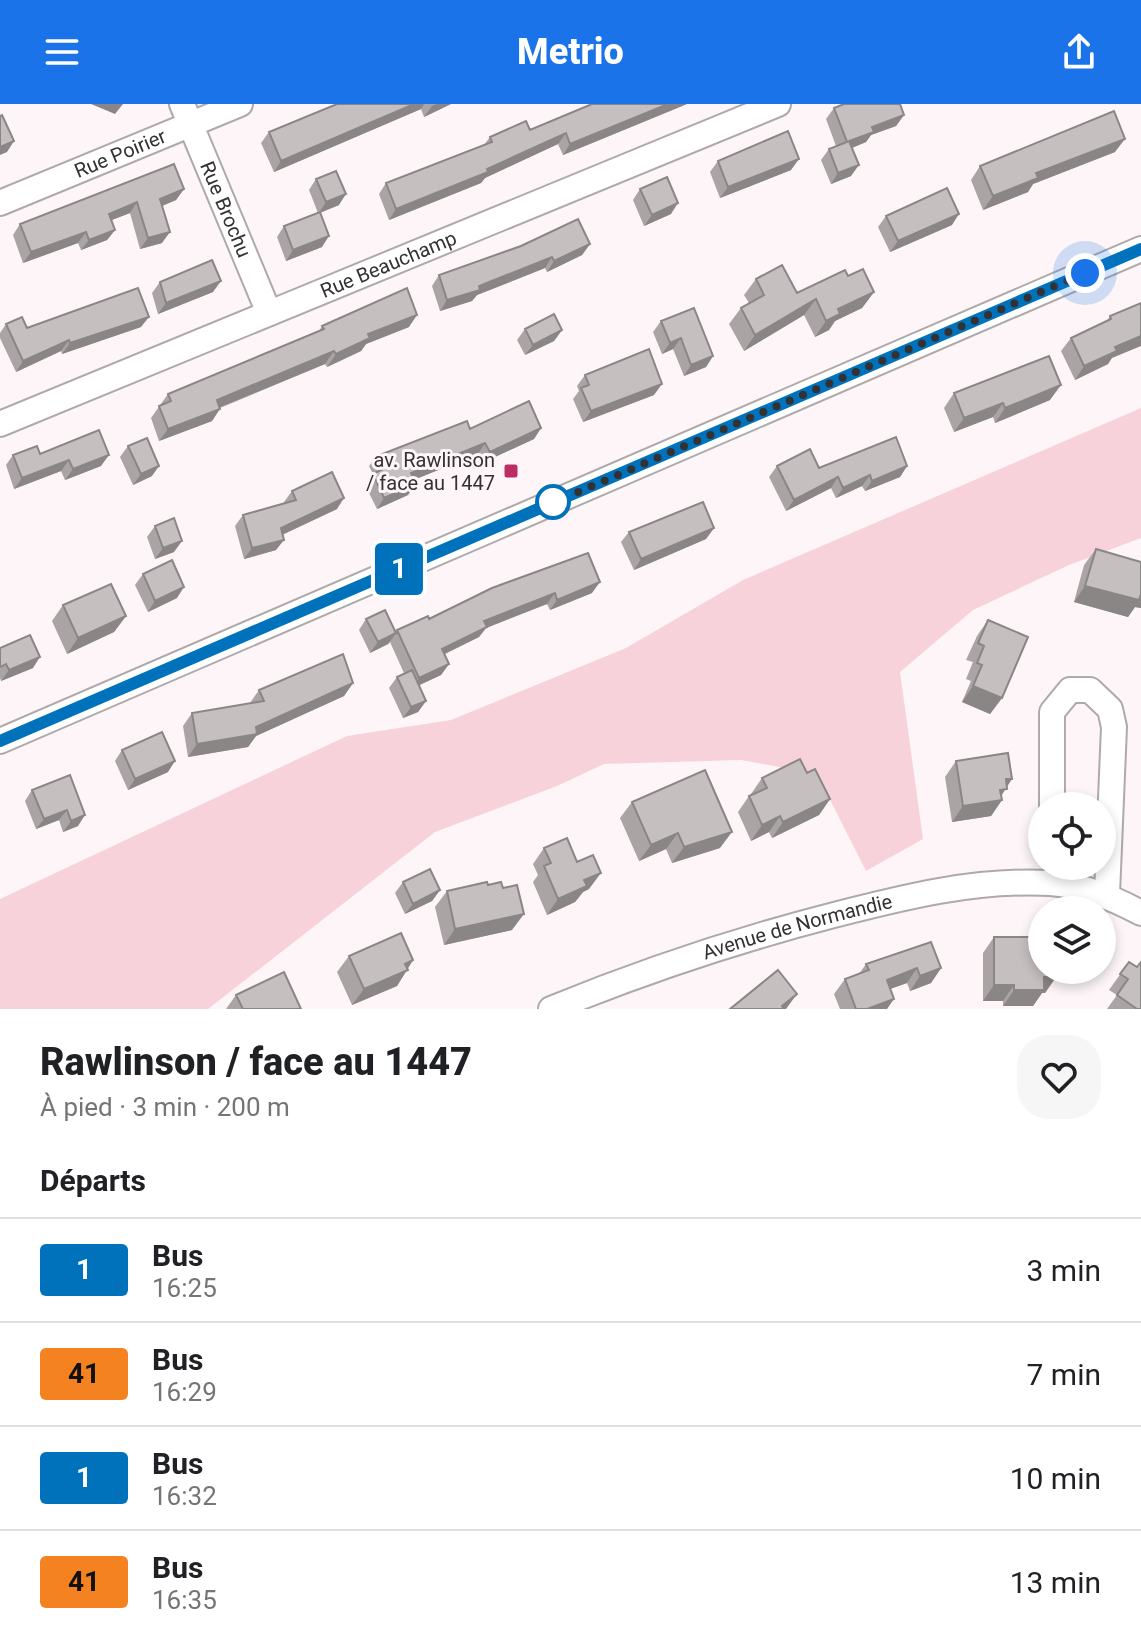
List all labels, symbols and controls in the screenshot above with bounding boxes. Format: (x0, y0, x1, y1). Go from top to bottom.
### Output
icon: menu (40, 30, 84, 74)
icon: share (1057, 30, 1101, 74)
text: Metrio (517, 31, 624, 73)
street label: Rue Poirier (71, 124, 170, 183)
street label: Rue Brochu (195, 158, 256, 261)
street label: Rue Beauchamp (317, 226, 460, 303)
your location (1065, 253, 1105, 293)
place label: av. Rawlinson / face au 1447 (366, 448, 495, 495)
marker: av. Rawlinson / face au 1447 (502, 462, 520, 480)
unlabelled marker (536, 485, 570, 519)
line badge: 1 (373, 543, 425, 595)
text: 1 (391, 552, 407, 585)
map controls (1028, 792, 1116, 984)
button: locate (1028, 792, 1116, 880)
street label: Avenue de Normandie (699, 889, 895, 965)
button: layers (1028, 896, 1116, 984)
button: heart (1017, 1035, 1101, 1119)
text: Rawlinson / face au 1447 (40, 1040, 472, 1084)
text: À pied · 3 min · 200 m (40, 1092, 290, 1122)
text: Départs (40, 1163, 146, 1198)
text: Bus (152, 1238, 203, 1273)
text: 1 (76, 1253, 92, 1286)
text: 3 min (1027, 1253, 1101, 1288)
text: 16:25 (152, 1273, 217, 1303)
text: Bus (152, 1342, 203, 1377)
text: 41 (68, 1357, 100, 1390)
text: 7 min (1027, 1357, 1101, 1392)
text: 16:29 (152, 1377, 217, 1407)
text: Bus (152, 1446, 203, 1481)
text: 1 (76, 1461, 92, 1494)
text: 10 min (1010, 1461, 1101, 1496)
text: 16:32 (152, 1481, 217, 1511)
text: Bus (152, 1550, 203, 1585)
text: 41 (68, 1565, 100, 1598)
text: 13 min (1010, 1565, 1101, 1600)
text: 16:35 (152, 1585, 217, 1615)

